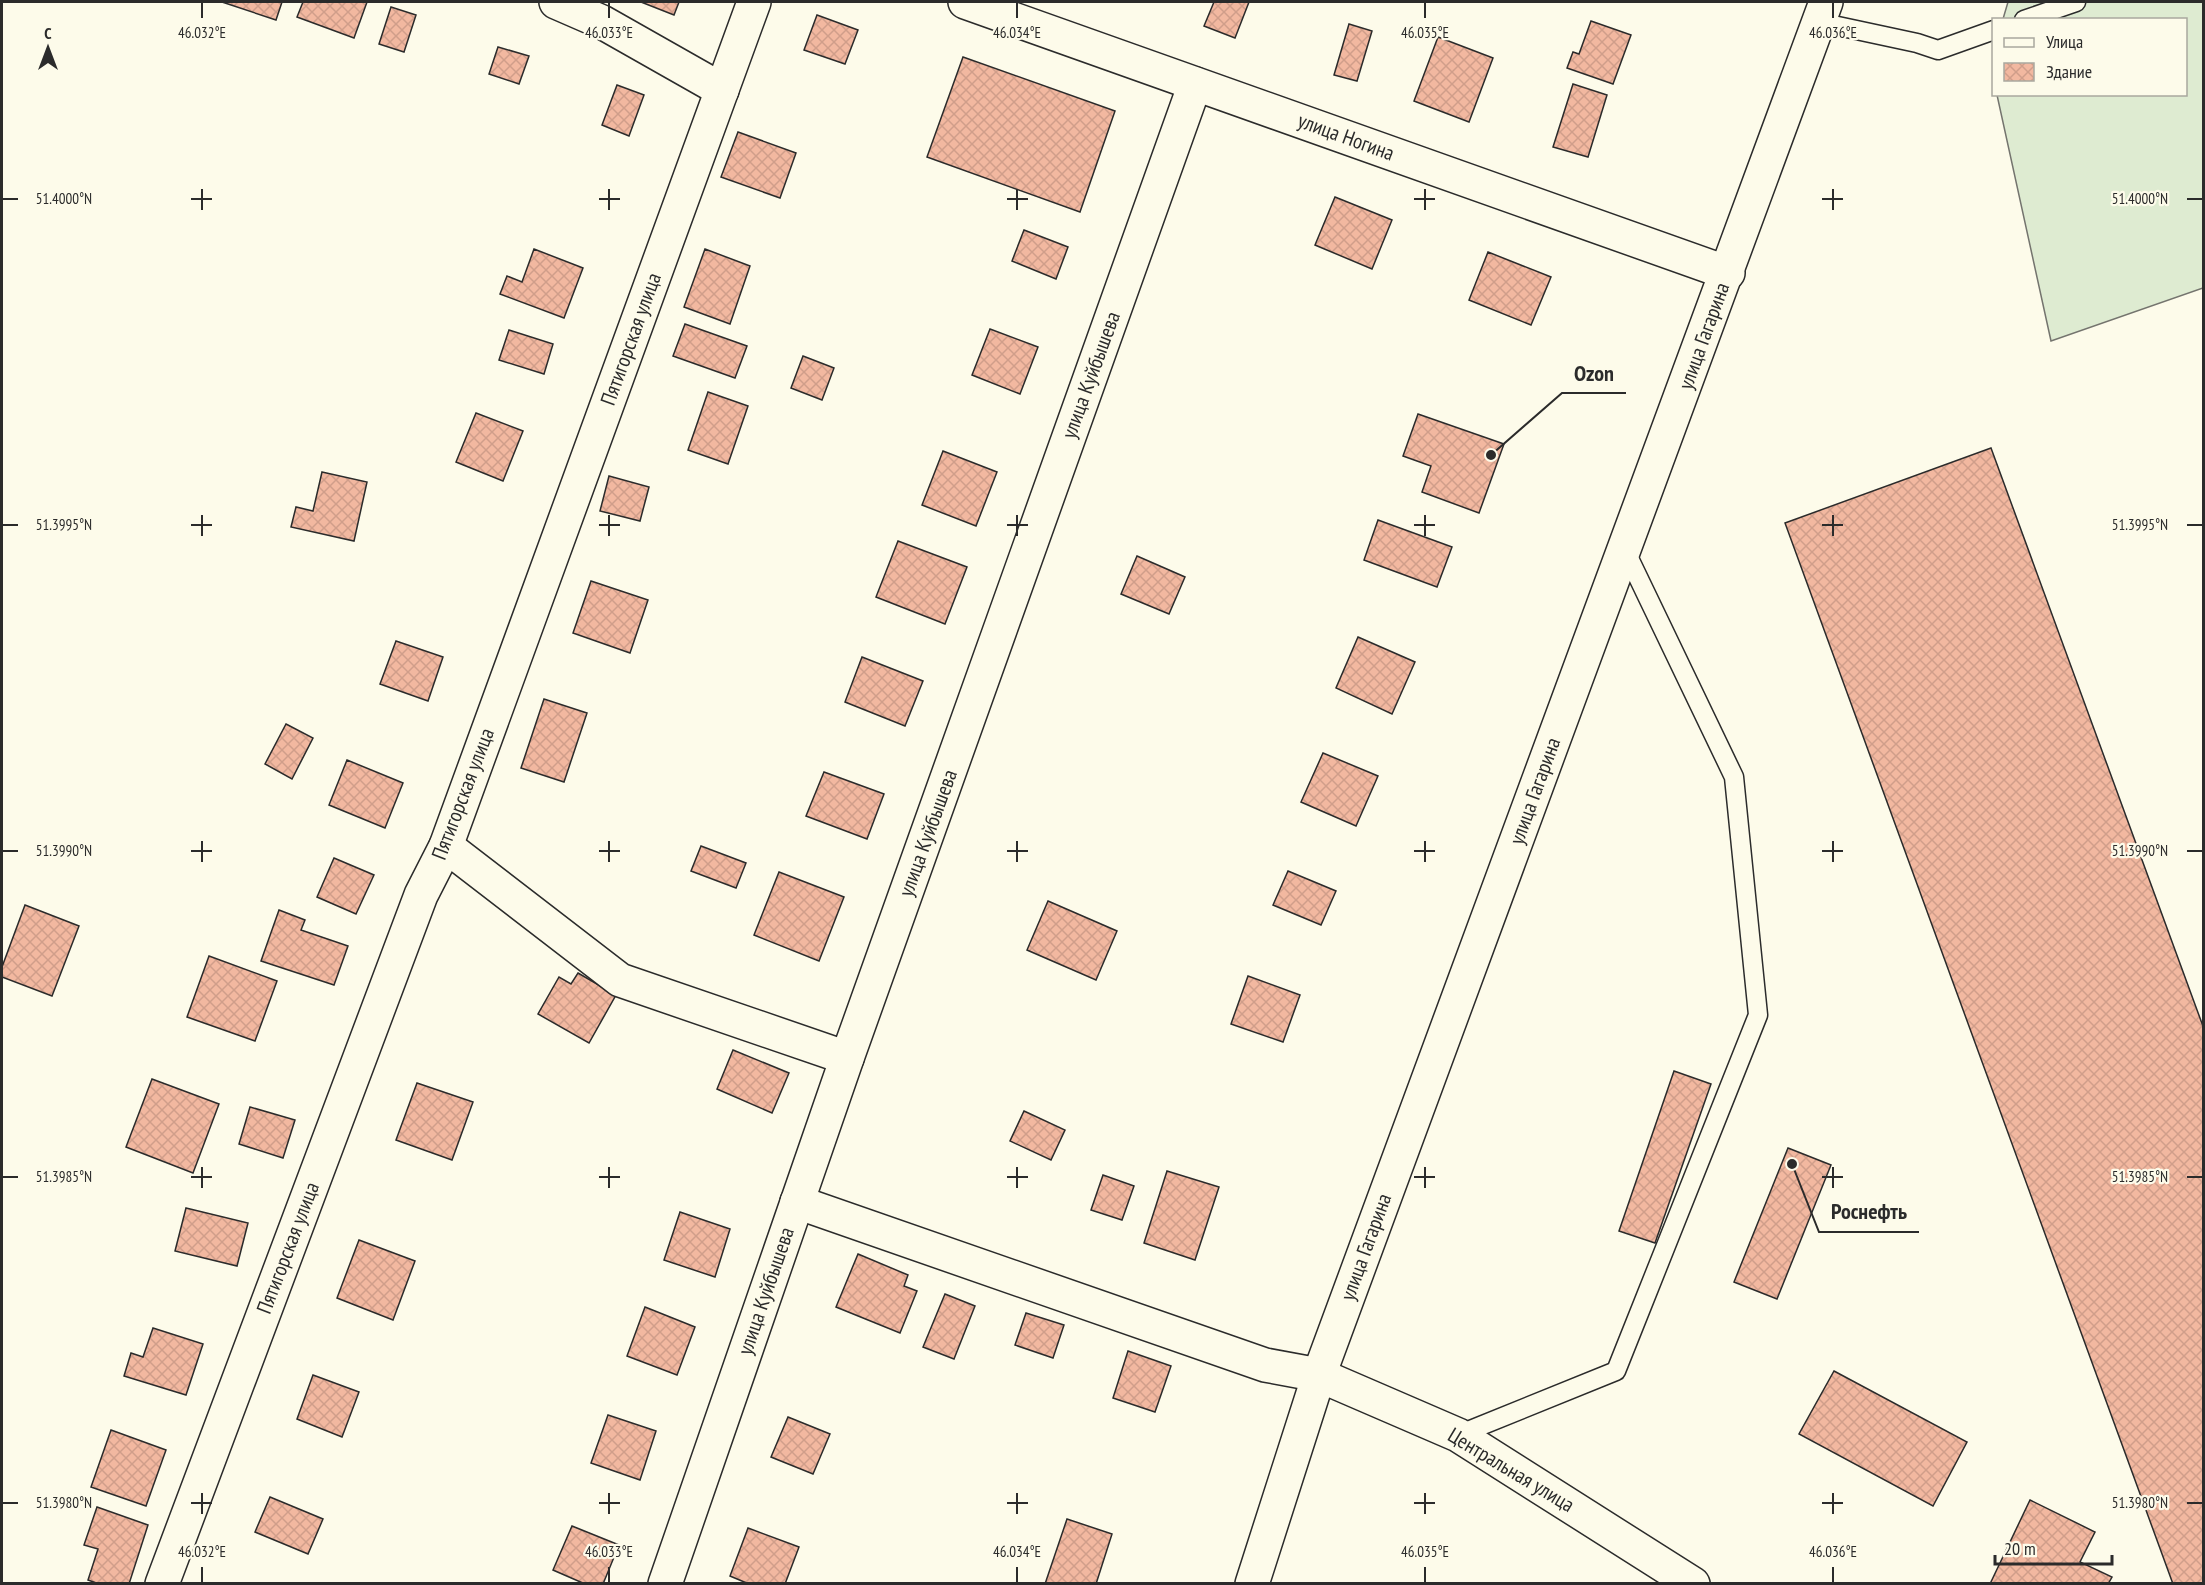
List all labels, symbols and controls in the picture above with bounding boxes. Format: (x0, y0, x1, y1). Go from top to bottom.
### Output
north arrow (18, 18, 78, 78)
legend (1992, 18, 2187, 96)
text: С (44, 23, 52, 43)
text: 46.032°E (178, 23, 226, 42)
text: 46.033°E (585, 23, 633, 42)
text: 46.034°E (993, 23, 1041, 42)
text: 46.035°E (1401, 23, 1449, 42)
text: 46.036°E (1809, 23, 1857, 42)
text: Улица (2046, 30, 2083, 53)
text: Здание (2046, 60, 2092, 83)
street label: улица Ногина (1294, 107, 1398, 166)
text: 51.4000°N (36, 189, 92, 208)
text: 51.4000°N (2112, 189, 2168, 208)
street label: Пятигорская улица (594, 269, 667, 409)
street label: улица Гагарина (1672, 279, 1735, 393)
street label: улица Куйбышева (1055, 308, 1126, 442)
callout: Ozon (1562, 353, 1626, 393)
text: Ozon (1574, 359, 1614, 387)
text: 51.3995°N (36, 515, 92, 534)
text: 51.3995°N (2112, 515, 2168, 534)
street label: Пятигорская улица (425, 724, 500, 863)
street label: улица Гагарина (1503, 734, 1566, 848)
street label: улица Куйбышева (892, 766, 963, 900)
text: 51.3990°N (36, 841, 92, 860)
text: 51.3990°N (2112, 841, 2168, 860)
text: 51.3985°N (36, 1167, 92, 1186)
text: 51.3985°N (2112, 1167, 2168, 1186)
street label: Пятигорская улица (250, 1178, 325, 1317)
street label: улица Гагарина (1334, 1190, 1397, 1304)
callout: Роснефть (1819, 1192, 1919, 1232)
text: Роснефть (1831, 1197, 1907, 1225)
street label: улица Куйбышева (731, 1223, 800, 1358)
street label: Центральная улица (1443, 1421, 1579, 1518)
text: 51.3980°N (36, 1493, 92, 1512)
text: 51.3980°N (2112, 1493, 2168, 1512)
scale bar (1995, 1528, 2112, 1566)
text: 20 m (2004, 1537, 2036, 1560)
text: 46.032°E (178, 1542, 226, 1561)
text: 46.033°E (585, 1542, 633, 1561)
text: 46.034°E (993, 1542, 1041, 1561)
text: 46.035°E (1401, 1542, 1449, 1561)
text: 46.036°E (1809, 1542, 1857, 1561)

